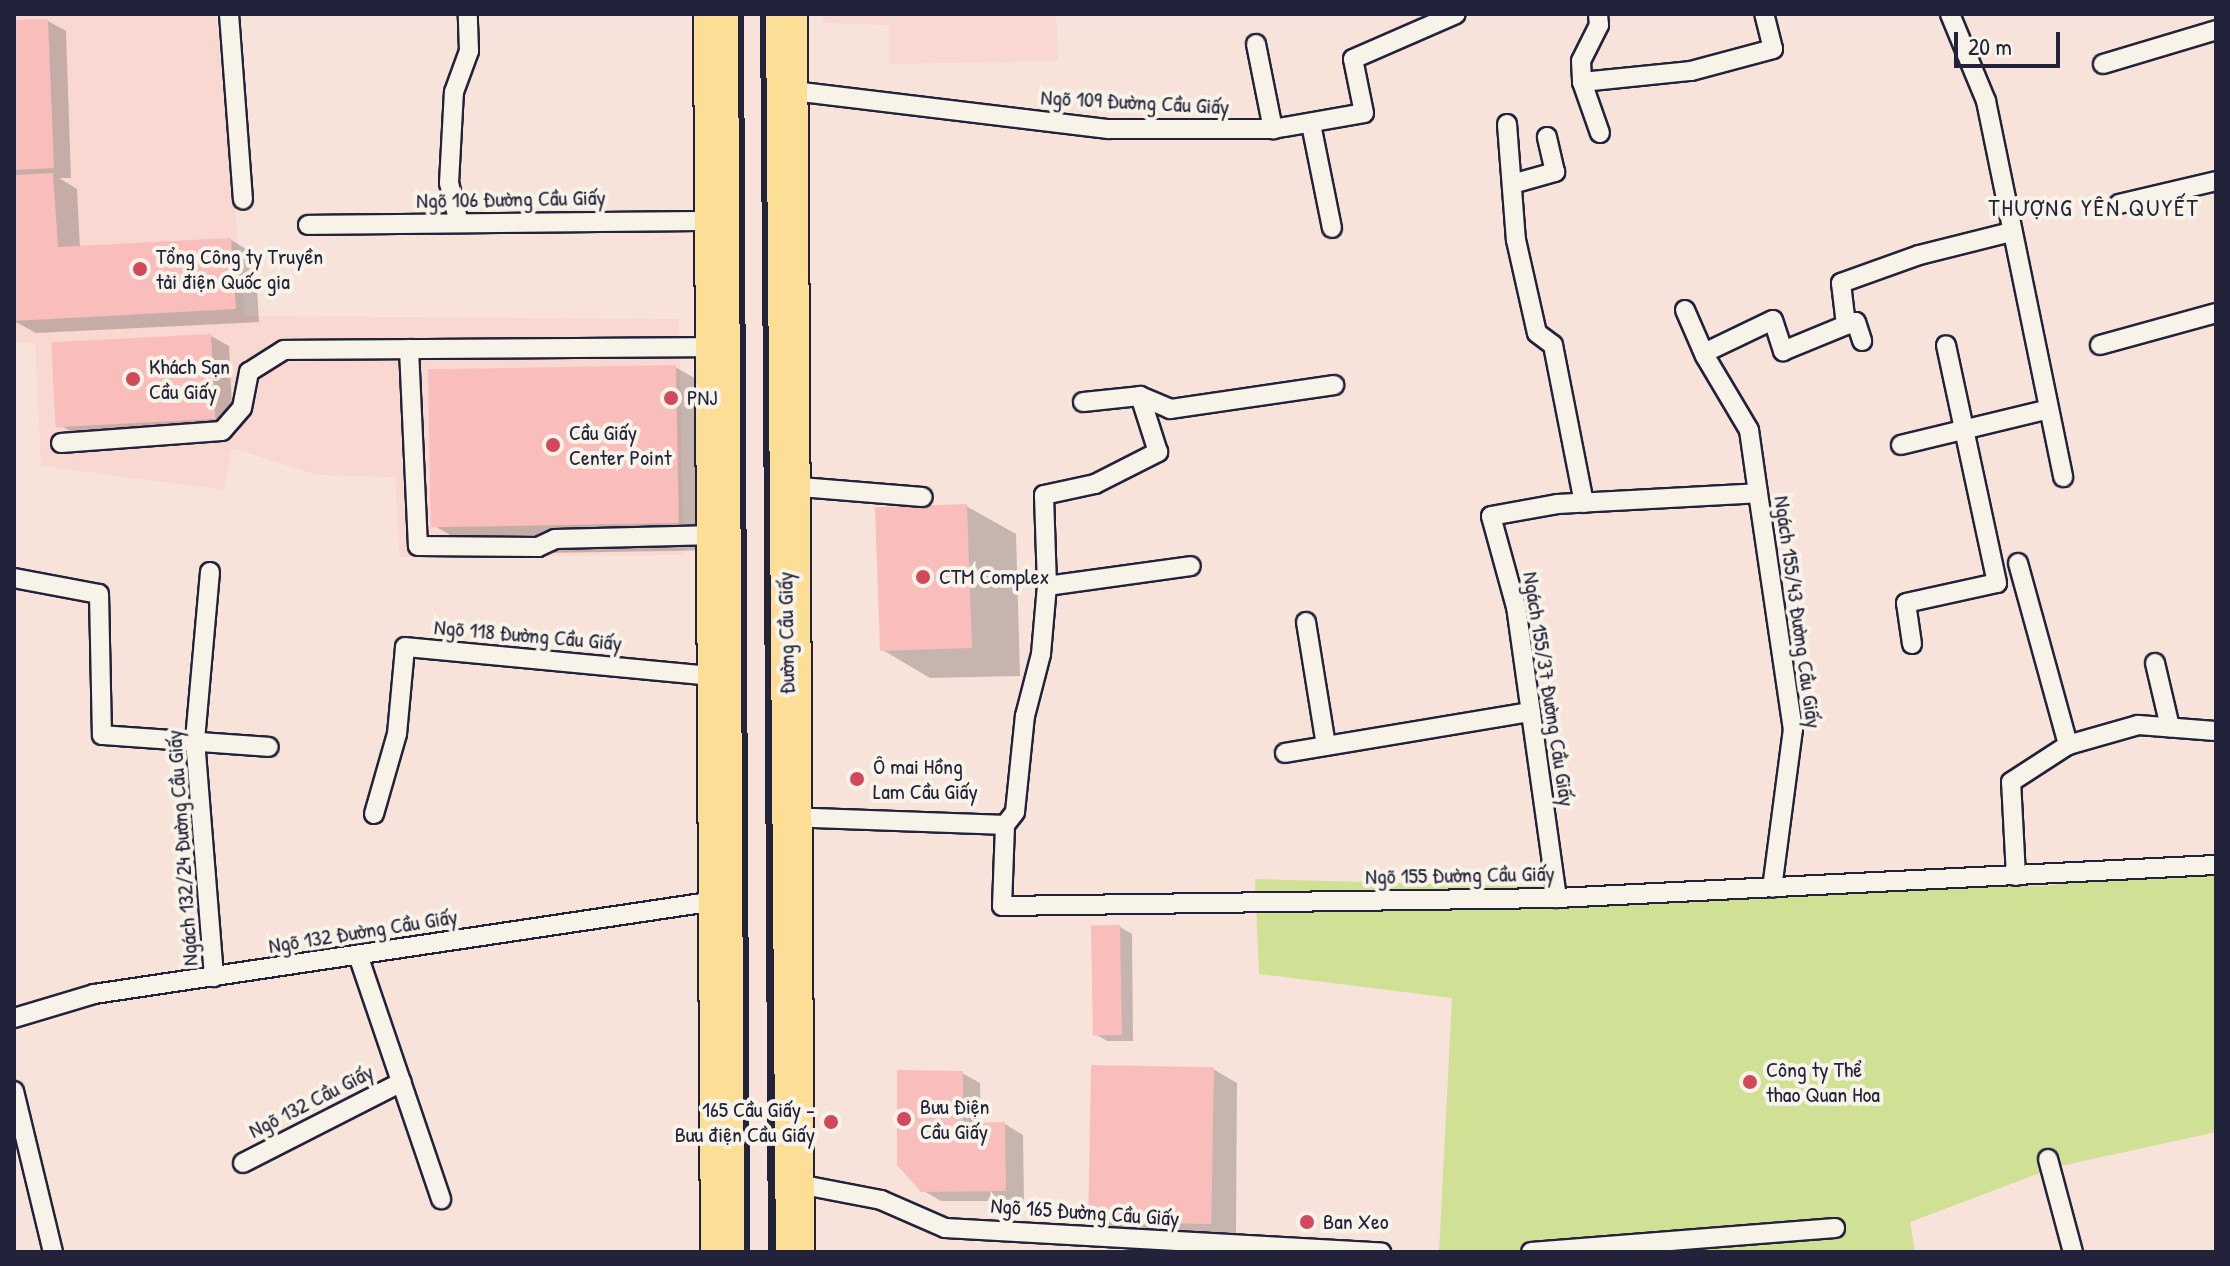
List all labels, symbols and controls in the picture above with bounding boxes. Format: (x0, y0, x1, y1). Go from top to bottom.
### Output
scale bar (1958, 16, 2064, 66)
text: 20 m (1968, 30, 2012, 62)
street label: Ngõ 109 Đường Cầu Giấy (1040, 84, 1230, 120)
street label: Ngõ 106 Đường Cầu Giấy (416, 184, 606, 214)
district label: THƯỢNG YÊN QUYẾT (1988, 194, 2200, 222)
place label: Tổng Công ty Truyền tải điện Quốc gia (156, 243, 323, 294)
marker: Tổng Công ty Truyền tải điện Quốc gia (131, 260, 149, 278)
place label: Khách Sạn Cầu Giấy (149, 353, 230, 404)
marker: Khách Sạn Cầu Giấy (124, 370, 142, 388)
place label: PNJ (687, 385, 717, 411)
marker: PNJ (662, 389, 680, 407)
place label: Cầu Giấy Center Point (569, 419, 671, 470)
marker: Cầu Giấy Center Point (544, 436, 562, 454)
street label: Ngách 155/43 Đường Cầu Giấy (1769, 494, 1827, 730)
place label: CTM Complex (939, 564, 1049, 590)
marker: CTM Complex (914, 568, 932, 586)
street label: Ngách 155/37 Đường Cầu Giấy (1517, 570, 1581, 808)
street label: Đường Cầu Giấy (772, 572, 800, 694)
street label: Ngõ 118 Đường Cầu Giấy (433, 614, 623, 656)
street label: Ngách 132/24 Đường Cầu Giấy (161, 729, 203, 967)
place label: Ô mai Hồng Lam Cầu Giấy (873, 753, 978, 804)
marker: Ô mai Hồng Lam Cầu Giấy (848, 770, 866, 788)
street label: Ngõ 155 Đường Cầu Giấy (1365, 860, 1555, 890)
street label: Ngõ 132 Đường Cầu Giấy (267, 903, 459, 959)
place label: Công ty Thể thao Quan Hoa (1766, 1056, 1880, 1108)
street label: Ngõ 132 Cầu Giấy (244, 1058, 378, 1144)
marker: Công ty Thể thao Quan Hoa (1741, 1073, 1759, 1091)
place label: Bưu Điện Cầu Giấy (920, 1093, 990, 1144)
place label: 165 Cầu Giấy - Bưu điện Cầu Giấy (675, 1096, 815, 1148)
marker: Bưu Điện Cầu Giấy (895, 1110, 913, 1128)
marker: 165 Cầu Giấy - Bưu điện Cầu Giấy (822, 1113, 840, 1131)
street label: Ngõ 165 Đường Cầu Giấy (990, 1192, 1180, 1232)
place label: Ban Xeo (1323, 1209, 1389, 1235)
marker: Ban Xeo (1298, 1213, 1316, 1231)

